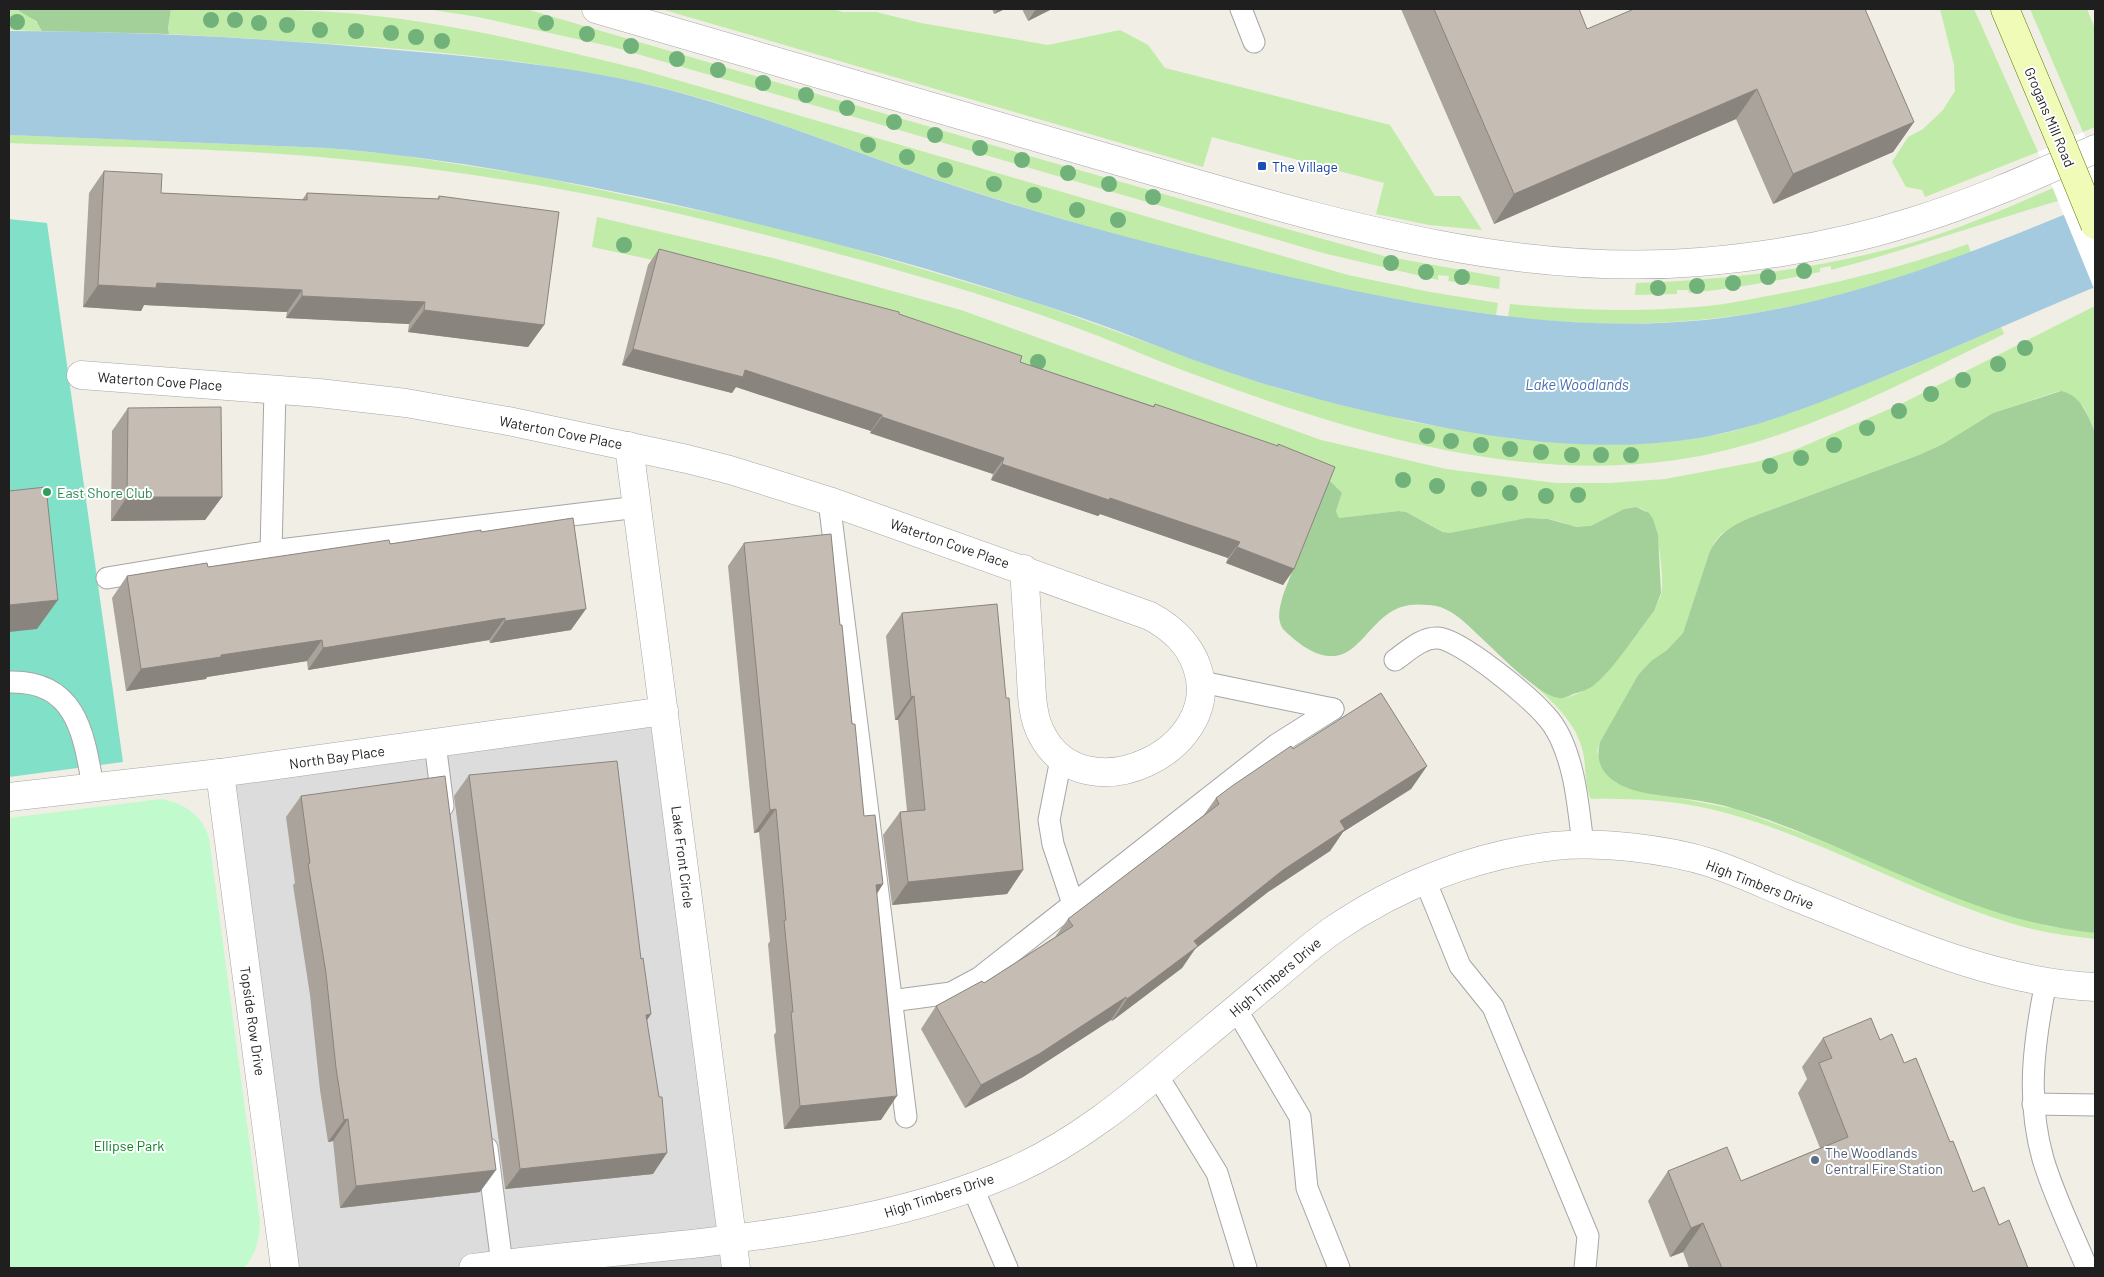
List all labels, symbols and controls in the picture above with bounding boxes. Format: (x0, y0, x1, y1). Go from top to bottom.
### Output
street label: Grogans Mill Road (2021, 65, 2079, 169)
place label: The Village (1272, 158, 1338, 175)
marker: The Village (1256, 160, 1268, 172)
street label: Waterton Cove Place (97, 368, 223, 394)
water label: Lake Woodlands (1525, 375, 1629, 393)
street label: Waterton Cove Place (498, 412, 624, 452)
place label: East Shore Club (57, 484, 153, 501)
marker: East Shore Club (41, 486, 53, 498)
street label: Waterton Cove Place (888, 515, 1012, 571)
street label: North Bay Place (288, 742, 386, 772)
street label: Lake Front Circle (668, 805, 698, 909)
street label: High Timbers Drive (1704, 856, 1816, 912)
street label: High Timbers Drive (1226, 934, 1324, 1020)
street label: Topside Row Drive (237, 965, 269, 1077)
park label: Ellipse Park (94, 1137, 164, 1154)
place label: The Woodlands Central Fire Station (1825, 1144, 1943, 1177)
marker: The Woodlands Central Fire Station (1809, 1154, 1821, 1166)
street label: High Timbers Drive (882, 1169, 996, 1221)

